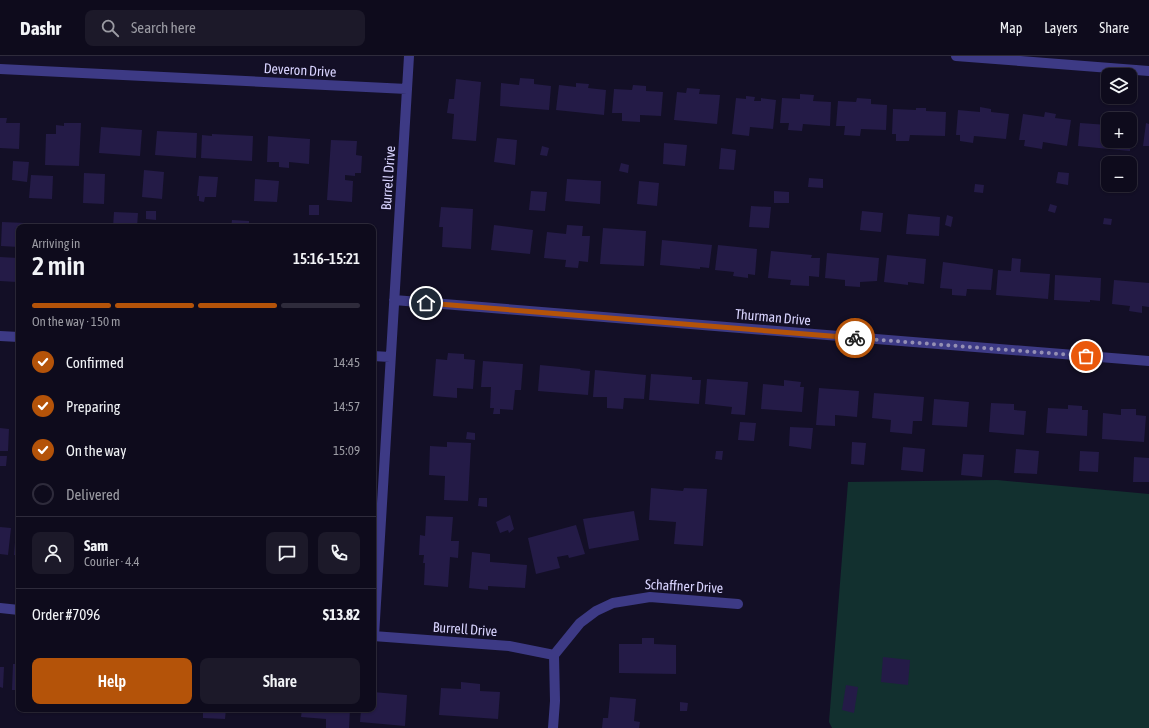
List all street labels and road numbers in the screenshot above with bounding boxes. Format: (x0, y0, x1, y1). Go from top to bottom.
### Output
street label: Deveron Drive (263, 60, 337, 80)
street label: Burrell Drive (378, 145, 398, 211)
street label: Thurman Drive (734, 306, 812, 328)
street label: Schaffner Drive (644, 576, 724, 596)
street label: Burrell Drive (432, 619, 498, 639)

